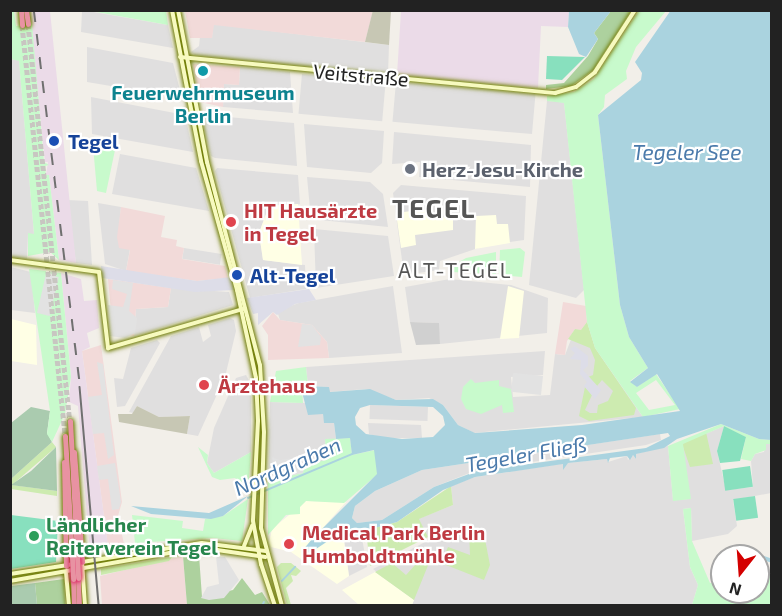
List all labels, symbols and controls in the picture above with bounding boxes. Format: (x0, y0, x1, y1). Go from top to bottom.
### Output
street label: Veitstraße (312, 59, 410, 91)
marker: Feuerwehrmuseum Berlin (196, 64, 210, 78)
place label: Feuerwehrmuseum Berlin (111, 81, 295, 128)
place label: Tegel (68, 129, 119, 153)
marker: Tegel (45, 132, 63, 150)
water label: Tegeler See (632, 139, 742, 165)
place label: Herz-Jesu-Kirche (422, 157, 583, 181)
marker: Herz-Jesu-Kirche (403, 162, 417, 176)
district label: TEGEL (392, 192, 476, 224)
place label: HIT Hausärzte in Tegel (244, 198, 378, 245)
marker: HIT Hausärzte in Tegel (222, 213, 240, 231)
district label: ALT-TEGEL (398, 257, 512, 283)
place label: Alt-Tegel (250, 263, 335, 287)
marker: Alt-Tegel (228, 266, 246, 284)
place label: Ärztehaus (218, 373, 315, 397)
marker: Ärztehaus (195, 376, 213, 394)
water label: Nordgraben (230, 431, 344, 501)
water label: Tegeler Fließ (463, 431, 589, 477)
place label: Ländlicher Reiterverein Tegel (46, 512, 218, 559)
place label: Medical Park Berlin Humboldtmühle (302, 520, 486, 567)
marker: Ländlicher Reiterverein Tegel (27, 529, 41, 543)
marker: Medical Park Berlin Humboldtmühle (280, 535, 298, 553)
north arrow (710, 544, 770, 604)
text: N (727, 579, 743, 601)

